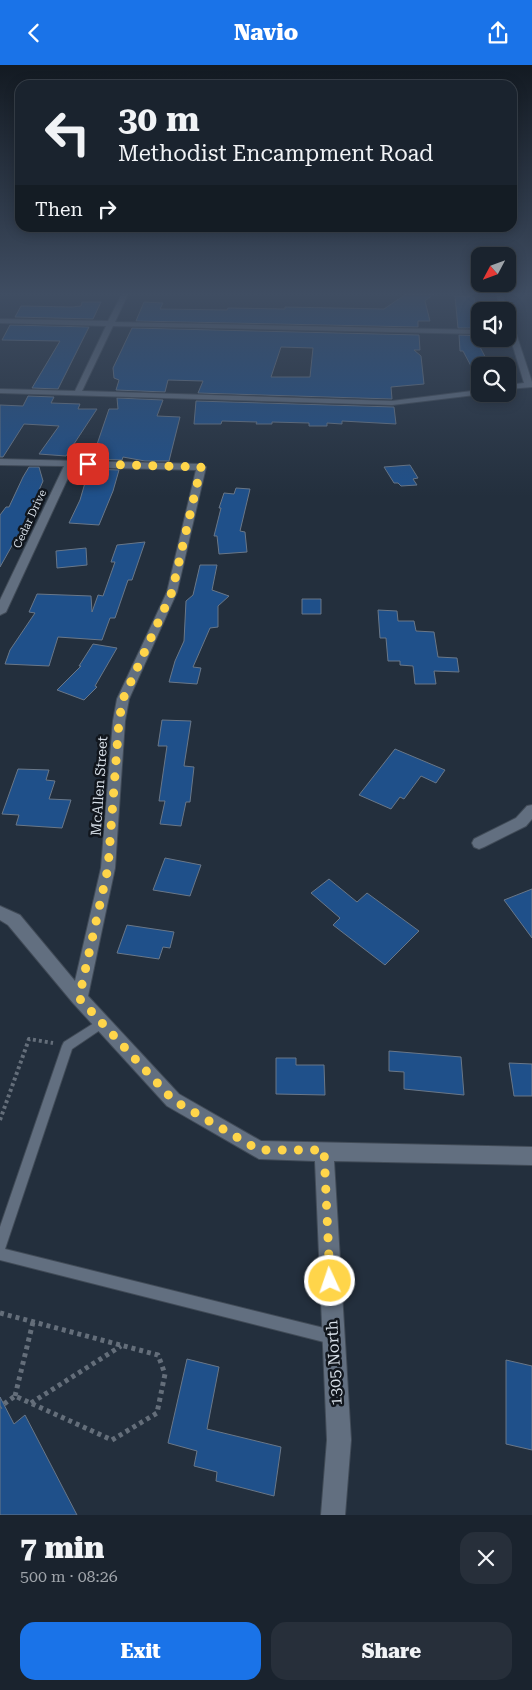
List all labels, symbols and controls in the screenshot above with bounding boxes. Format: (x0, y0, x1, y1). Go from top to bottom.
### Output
icon: back (20, 19, 48, 47)
icon: share (484, 19, 512, 47)
text: Navio (234, 20, 298, 45)
text: 30 m (118, 99, 200, 140)
icon: left (35, 100, 100, 165)
text: Methodist Encampment Road (118, 141, 433, 166)
icon: right (93, 195, 121, 223)
text: Then (35, 198, 83, 221)
north arrow (471, 247, 516, 293)
map controls (471, 247, 516, 402)
button: sound (471, 302, 516, 347)
button: search (471, 357, 516, 402)
pin (67, 443, 109, 485)
icon: arrive (74, 450, 102, 478)
street label: Cedar Drive (11, 488, 49, 550)
street label: McAllen Street (88, 736, 110, 836)
position arrow (303, 1254, 355, 1306)
street label: 1305 North (322, 1320, 346, 1406)
text: 7 min (20, 1530, 104, 1565)
button: close (460, 1532, 512, 1584)
text: 500 m · 08:26 (20, 1567, 118, 1586)
button: Exit (20, 1622, 261, 1680)
button: Share (271, 1622, 512, 1680)

